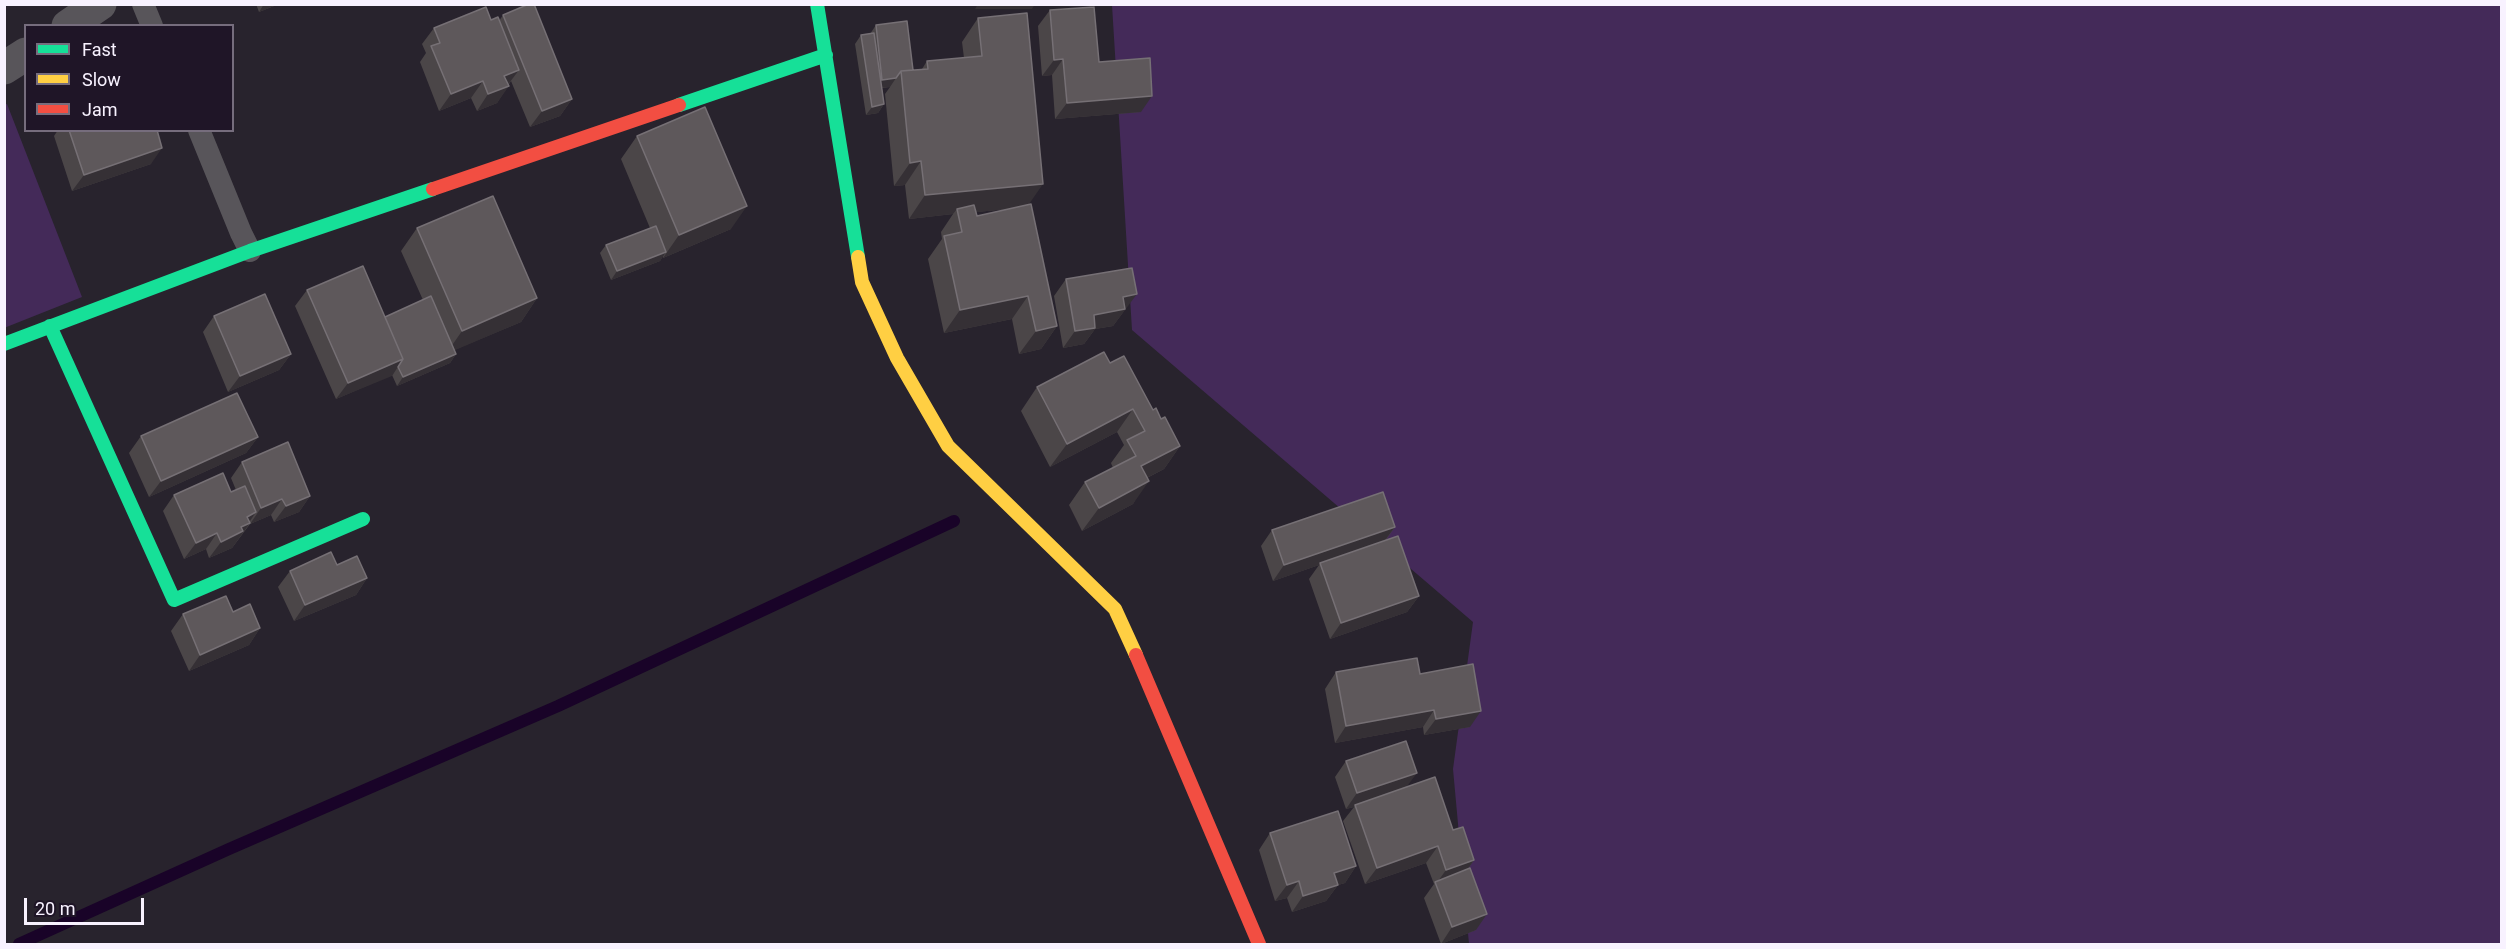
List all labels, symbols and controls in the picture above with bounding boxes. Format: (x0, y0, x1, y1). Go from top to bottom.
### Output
legend (24, 24, 234, 132)
text: Fast (82, 39, 117, 60)
text: Slow (82, 69, 121, 90)
text: Jam (82, 99, 118, 120)
scale bar (27, 886, 147, 924)
text: 20 m (35, 898, 75, 919)

